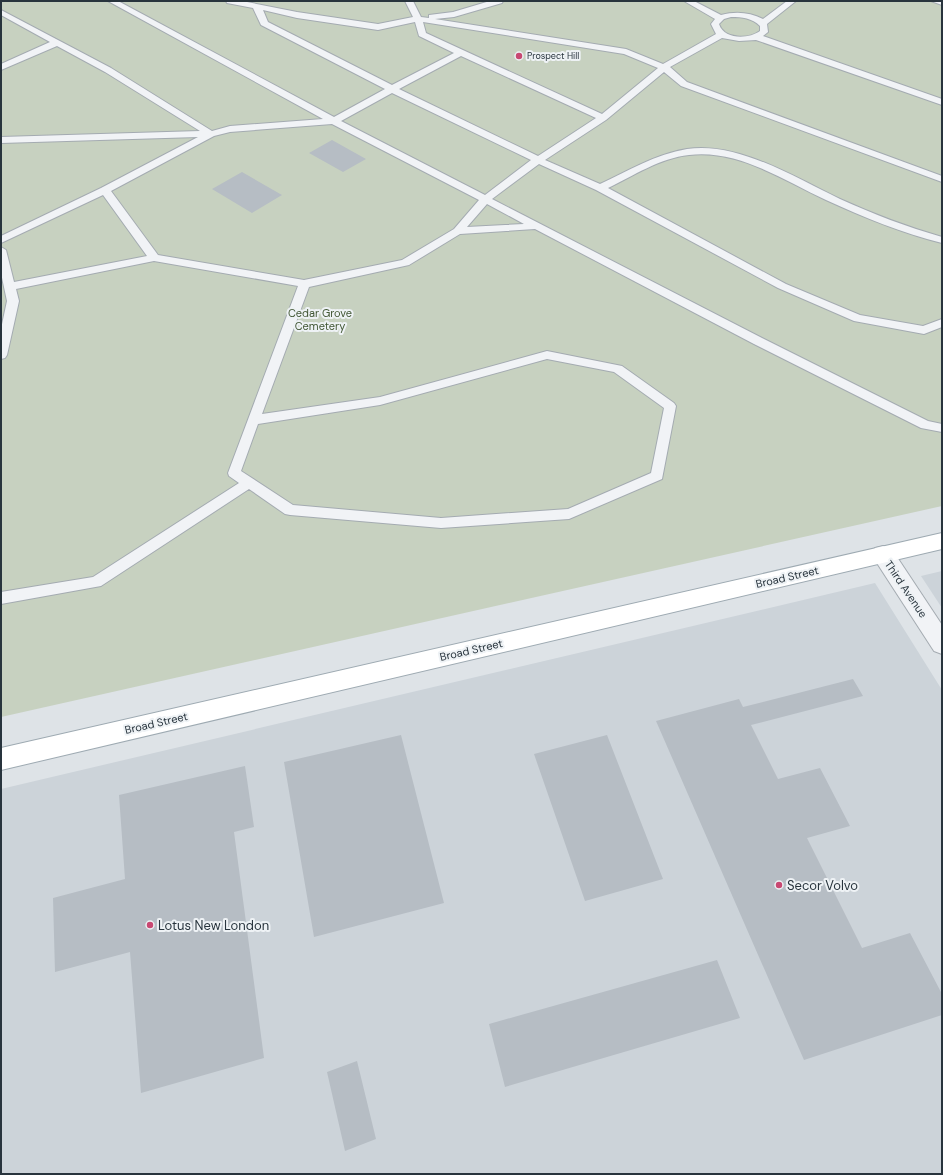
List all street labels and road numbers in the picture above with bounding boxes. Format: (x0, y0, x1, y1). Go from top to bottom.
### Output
street label: Third Avenue (882, 558, 930, 620)
street label: Broad Street (754, 563, 820, 591)
street label: Broad Street (438, 636, 504, 664)
street label: Broad Street (123, 709, 189, 737)

